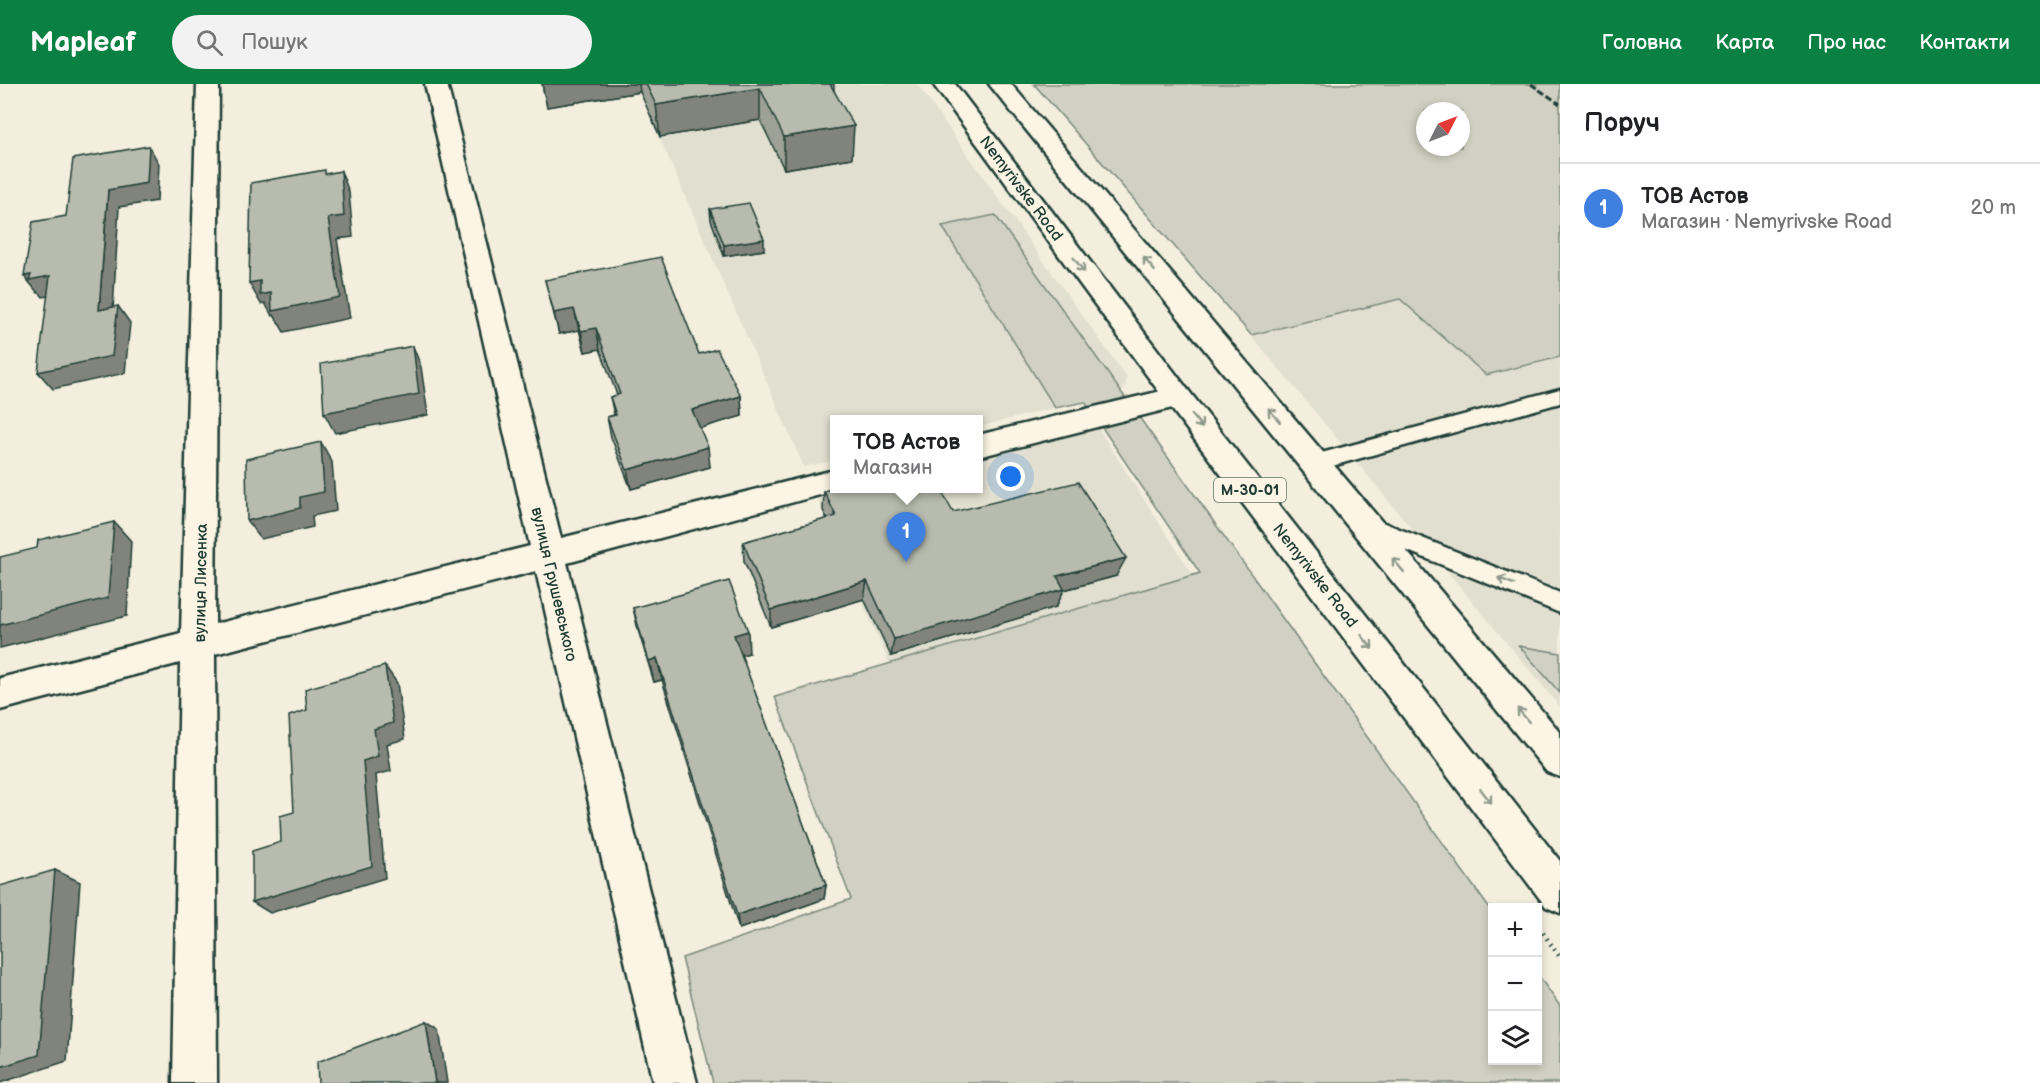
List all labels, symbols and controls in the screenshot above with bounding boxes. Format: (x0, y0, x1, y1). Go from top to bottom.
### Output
search box (172, 15, 592, 69)
text: Mapleaf (30, 26, 136, 59)
icon: search (193, 26, 226, 59)
text: Пошук (241, 29, 308, 56)
text: Головна (1602, 30, 1682, 55)
text: Карта (1715, 30, 1774, 55)
text: Про нас (1807, 30, 1886, 55)
text: Контакти (1919, 30, 2010, 55)
north arrow (1416, 102, 1470, 156)
text: Поруч (1584, 108, 1660, 139)
street label: Nemyrivske Road (975, 133, 1066, 245)
text: ТОВ Астов (1641, 183, 1748, 210)
text: 1 (1599, 196, 1608, 220)
text: 20 m (1971, 196, 2016, 220)
text: Магазин · Nemyrivske Road (1641, 210, 1892, 234)
one-way arrow (1073, 257, 1086, 273)
one-way arrow (1143, 257, 1156, 273)
one-way arrow (1267, 407, 1280, 423)
one-way arrow (1190, 413, 1203, 429)
popup (830, 415, 983, 493)
text: ТОВ Астов (853, 429, 960, 456)
text: Магазин (853, 456, 933, 480)
your location (996, 462, 1025, 491)
road number: М-30-01 (1214, 478, 1286, 502)
street label: вулиця Грушевського (527, 505, 581, 663)
pin: 1 (886, 512, 926, 562)
street label: Nemyrivske Road (1268, 520, 1361, 632)
street label: вулиця Лисенка (191, 523, 212, 643)
one-way arrow (1392, 557, 1405, 573)
one-way arrow (1497, 575, 1515, 586)
one-way arrow (1361, 633, 1374, 649)
one-way arrow (1516, 707, 1529, 723)
one-way arrow (1480, 788, 1493, 804)
map controls (1488, 903, 1542, 1065)
button: + (1488, 903, 1542, 957)
button: − (1488, 957, 1542, 1011)
button: layers (1488, 1011, 1542, 1065)

